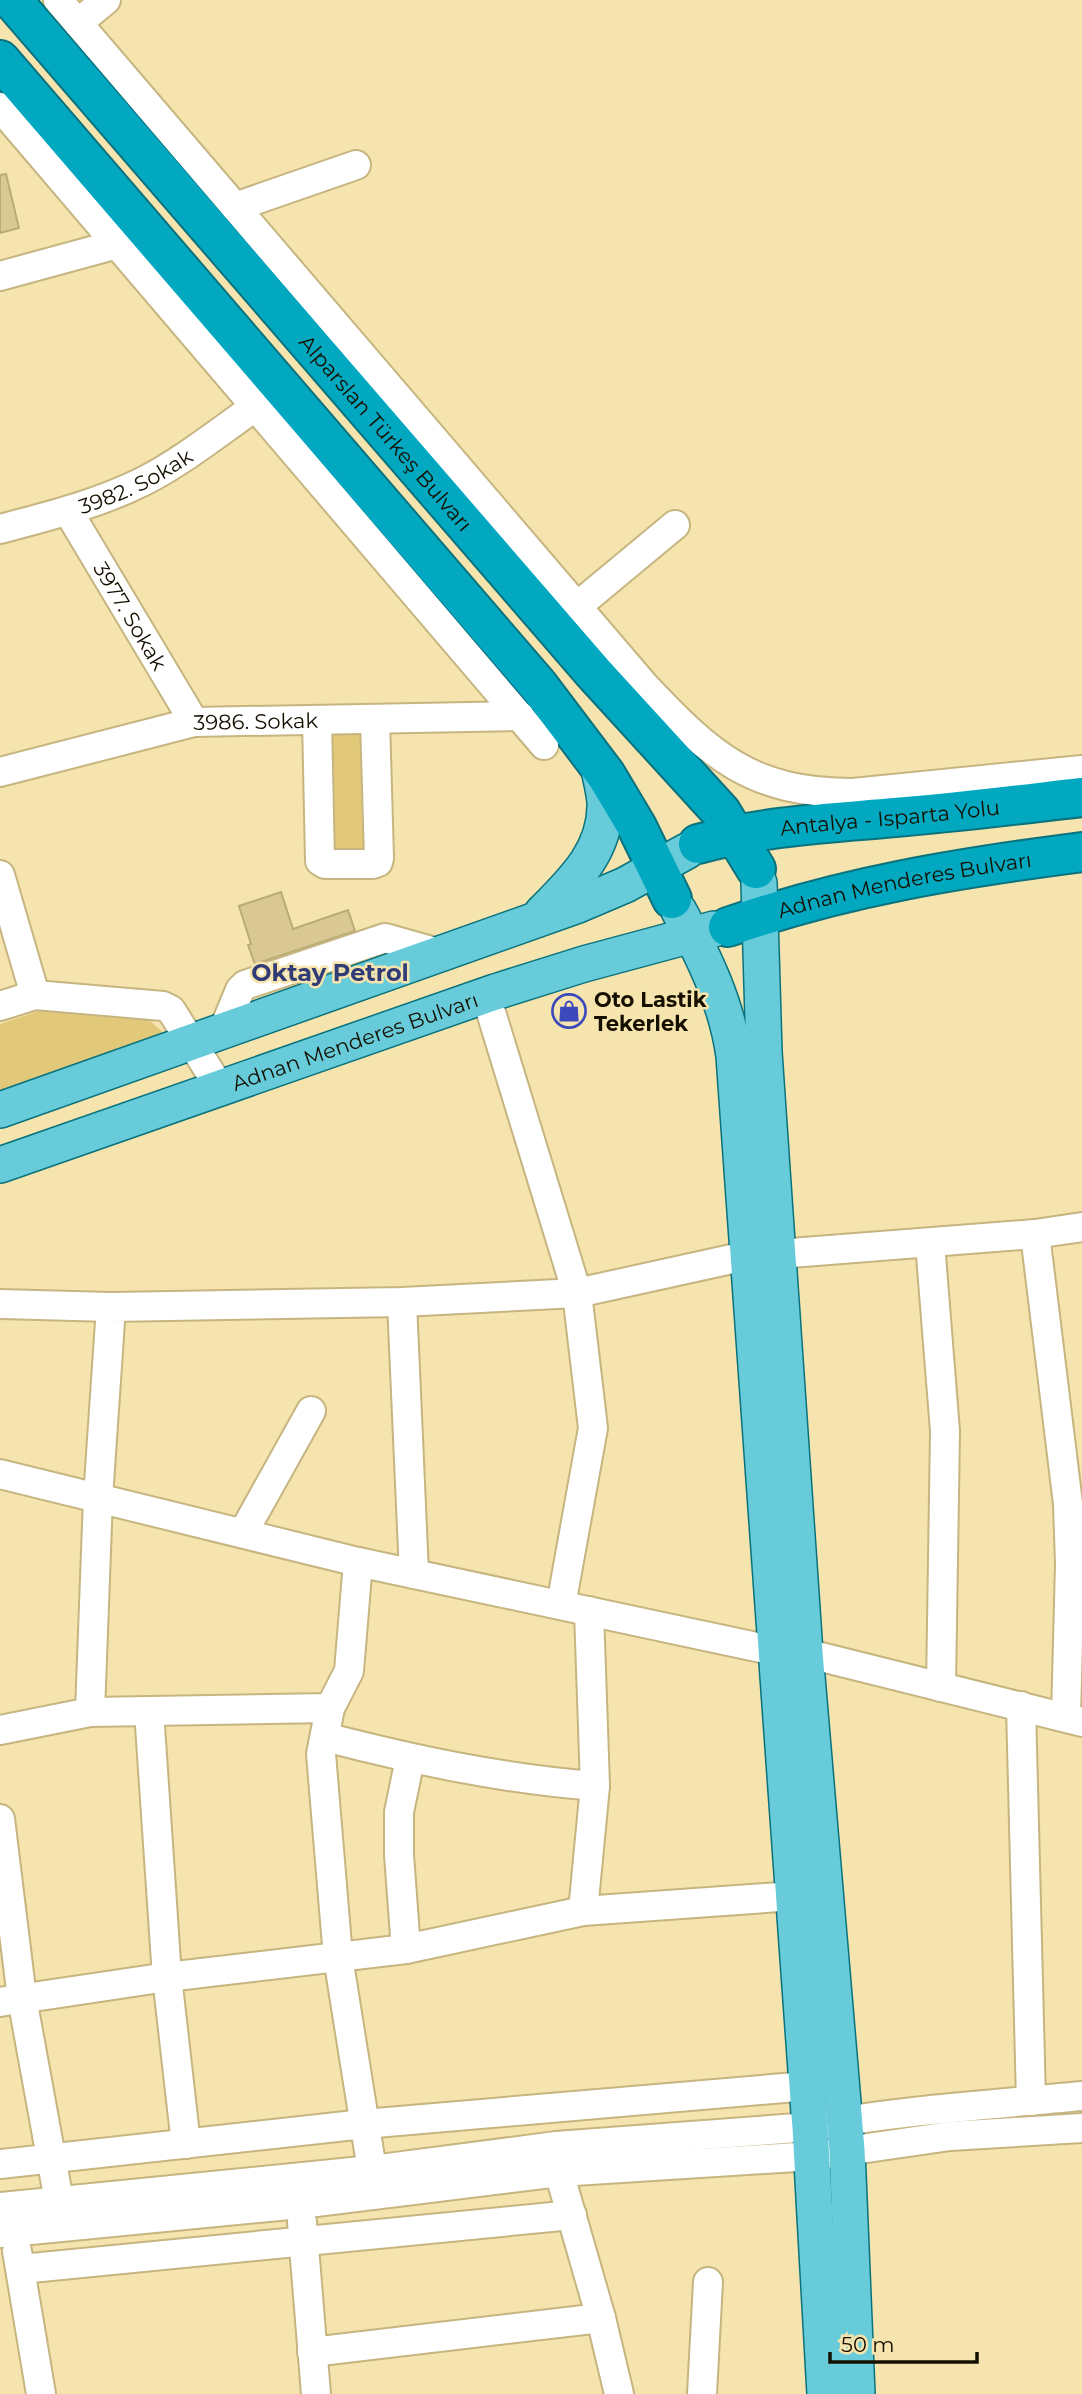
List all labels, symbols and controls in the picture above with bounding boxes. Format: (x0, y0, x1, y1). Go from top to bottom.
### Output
street label: Alparslan Türkeş Bulvarı (294, 329, 478, 536)
street label: 3982. Sokak (75, 443, 197, 519)
street label: 3977. Sokak (89, 557, 173, 675)
street label: 3986. Sokak (193, 707, 319, 735)
street label: Antalya - Isparta Yolu (778, 794, 1001, 840)
street label: Adnan Menderes Bulvarı (775, 846, 1033, 923)
district label: Oktay Petrol (251, 958, 409, 987)
street label: Adnan Menderes Bulvarı (229, 986, 481, 1095)
place label: Oto Lastik Tekerlek (594, 987, 707, 1036)
shop icon: Oto Lastik Tekerlek (550, 992, 588, 1030)
scale bar (830, 2320, 977, 2364)
text: 50 m (841, 2332, 895, 2357)

